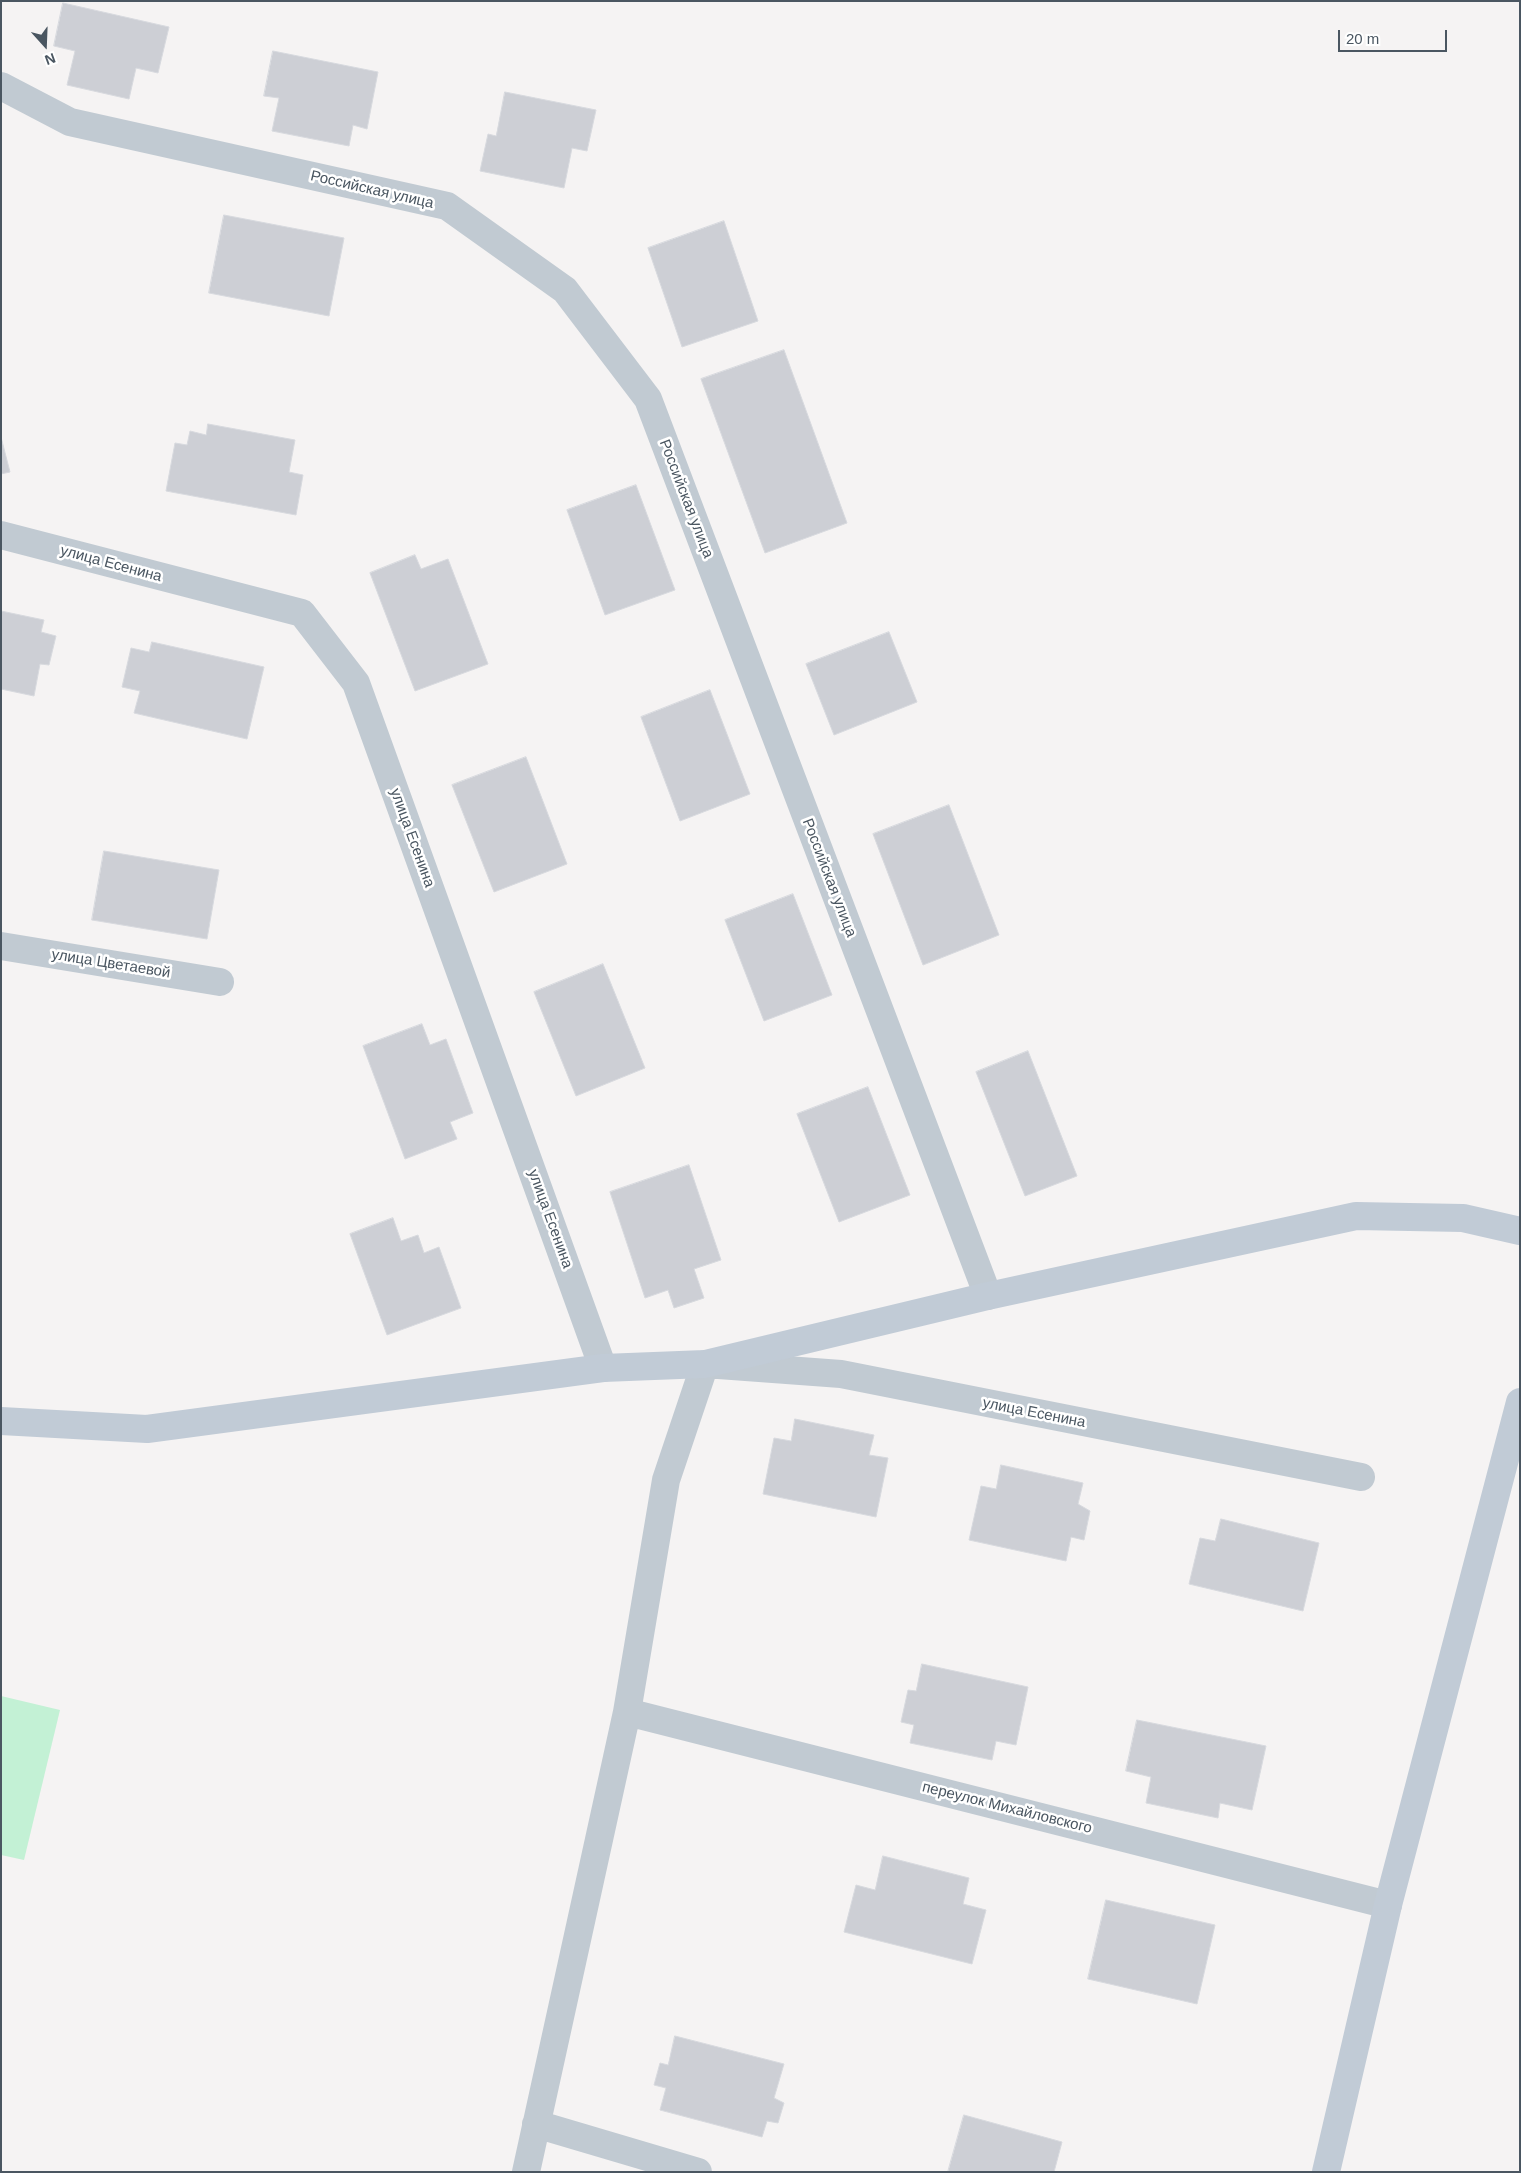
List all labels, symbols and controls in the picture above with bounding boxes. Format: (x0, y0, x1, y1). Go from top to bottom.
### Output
north arrow (20, 20, 70, 70)
scale bar (1341, 20, 1450, 52)
text: 20 m (1346, 30, 1379, 47)
text: N (43, 50, 58, 68)
street label: Российская улица (309, 167, 435, 213)
street label: Российская улица (655, 437, 717, 561)
street label: улица Есенина (58, 542, 164, 586)
street label: улица Есенина (386, 786, 438, 890)
street label: Российская улица (798, 816, 860, 940)
street label: улица Цветаевой (50, 946, 172, 982)
street label: улица Есенина (524, 1167, 576, 1271)
street label: улица Есенина (981, 1394, 1087, 1432)
street label: переулок Михайловского (920, 1778, 1094, 1838)

